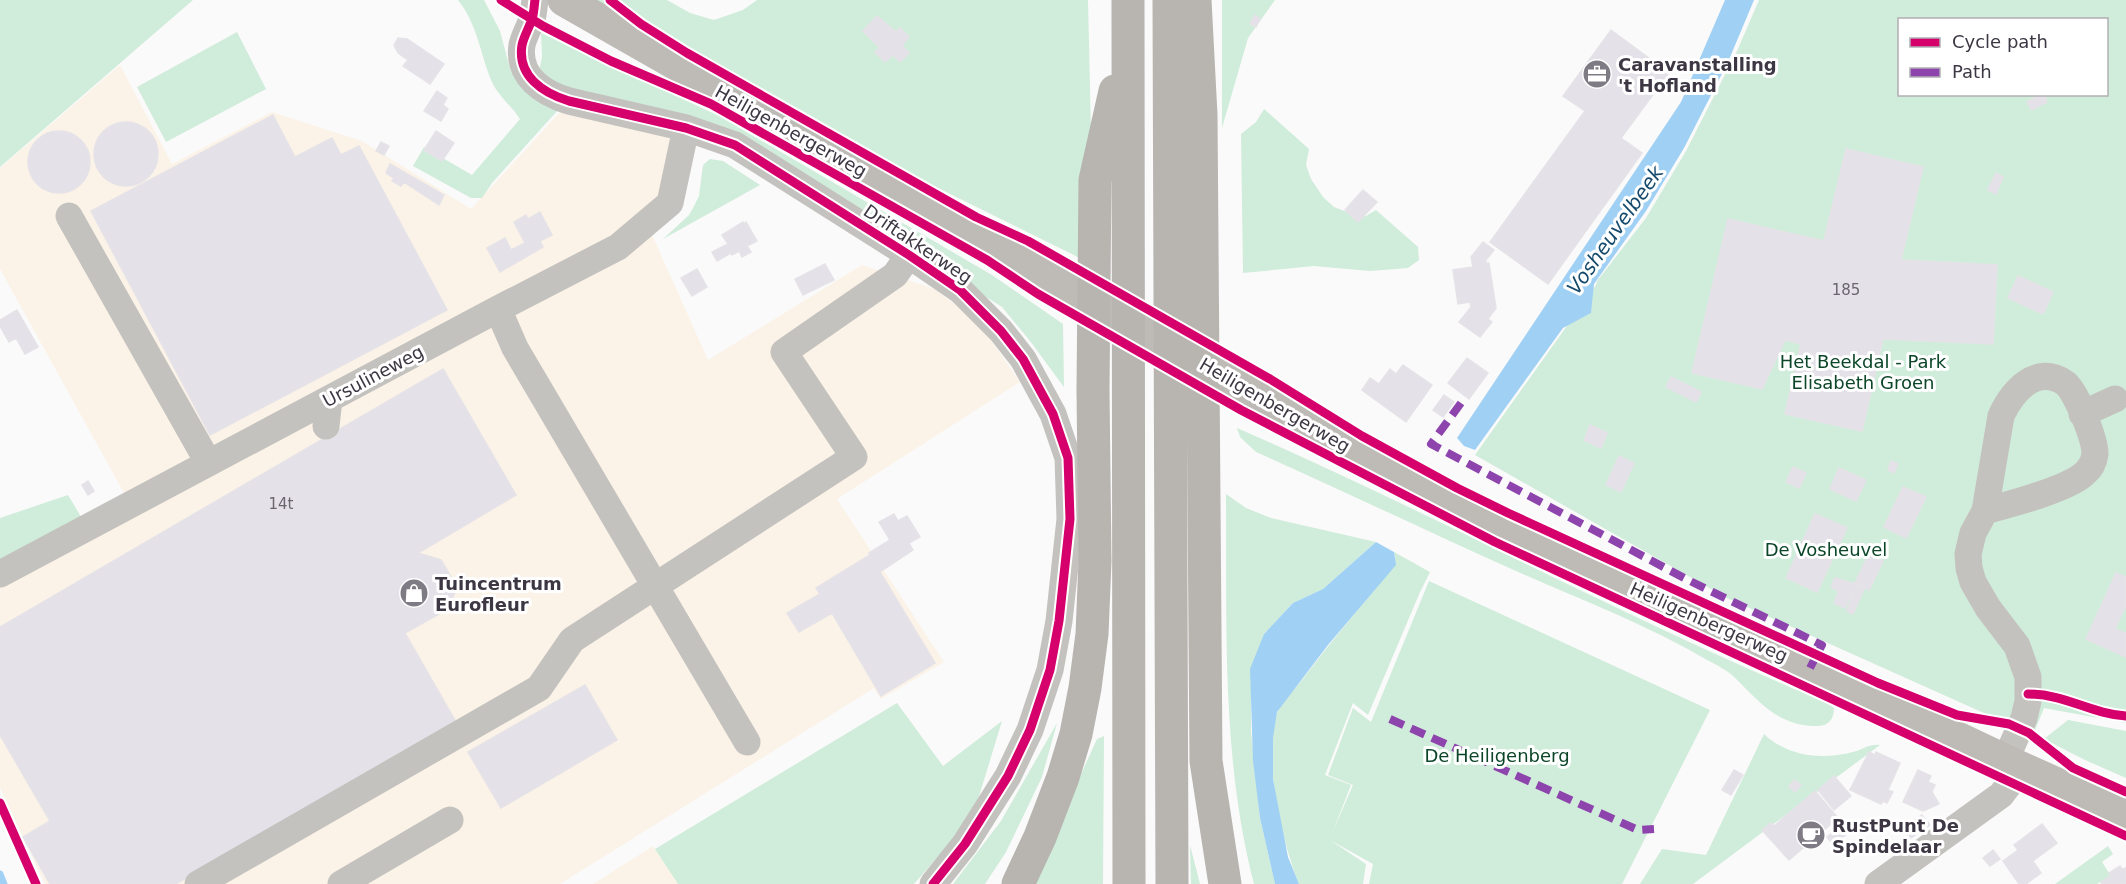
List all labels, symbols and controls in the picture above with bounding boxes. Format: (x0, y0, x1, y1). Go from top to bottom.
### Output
legend (1898, 18, 2108, 96)
text: Cycle path (1952, 31, 2048, 52)
place label: Caravanstalling 't Hofland (1618, 54, 1777, 96)
office icon: Caravanstalling 't Hofland (1581, 58, 1613, 90)
text: Path (1952, 61, 1992, 82)
street label: Heiligenbergerweg (711, 81, 871, 181)
water label: Vosheuvelbeek (1562, 160, 1669, 299)
street label: Driftakkerweg (860, 200, 976, 288)
house number: 185 (1832, 281, 1860, 299)
street label: Ursulineweg (319, 341, 427, 411)
park label: Het Beekdal - Park Elisabeth Groen (1780, 351, 1947, 393)
street label: Heiligenbergerweg (1196, 353, 1354, 457)
house number: 14t (269, 495, 294, 513)
park label: De Vosheuvel (1765, 539, 1887, 560)
place label: Tuincentrum Eurofleur (435, 573, 562, 615)
shop icon: Tuincentrum Eurofleur (398, 577, 430, 609)
street label: Heiligenbergerweg (1627, 578, 1791, 666)
park label: De Heiligenberg (1424, 745, 1570, 766)
place label: RustPunt De Spindelaar (1832, 815, 1959, 857)
cafe icon: RustPunt De Spindelaar (1795, 819, 1827, 851)

